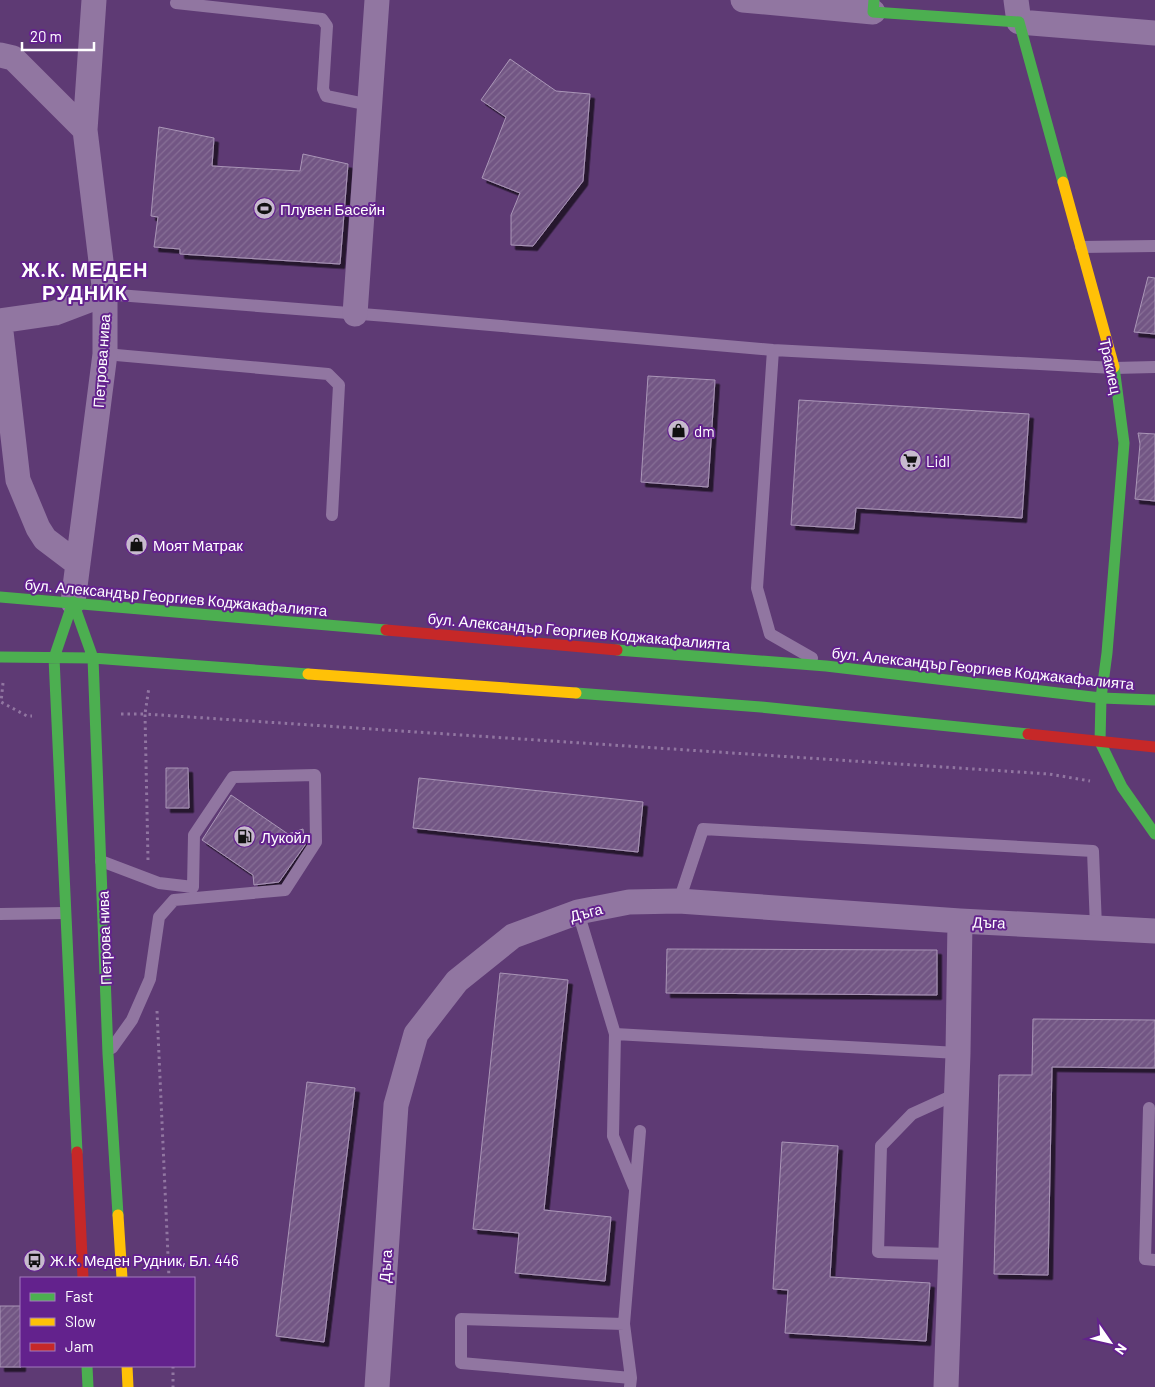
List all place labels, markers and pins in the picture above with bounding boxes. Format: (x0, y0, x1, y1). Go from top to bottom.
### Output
sports icon: Плувен Басейн (252, 197, 276, 221)
place label: Плувен Басейн (280, 200, 385, 218)
shop icon: dm (666, 419, 690, 443)
place label: dm (694, 422, 715, 440)
supermarket icon: Lidl (898, 449, 922, 473)
place label: Lidl (926, 452, 950, 470)
shop icon: Моят Матрак (125, 533, 149, 557)
place label: Моят Матрак (153, 536, 243, 554)
fuel station icon: Лукойл (233, 825, 257, 849)
place label: Лукойл (261, 828, 311, 846)
bus stop icon: Ж.К. Меден Рудник, Бл. 446 (22, 1248, 46, 1272)
place label: Ж.К. Меден Рудник, Бл. 446 (50, 1251, 239, 1269)

